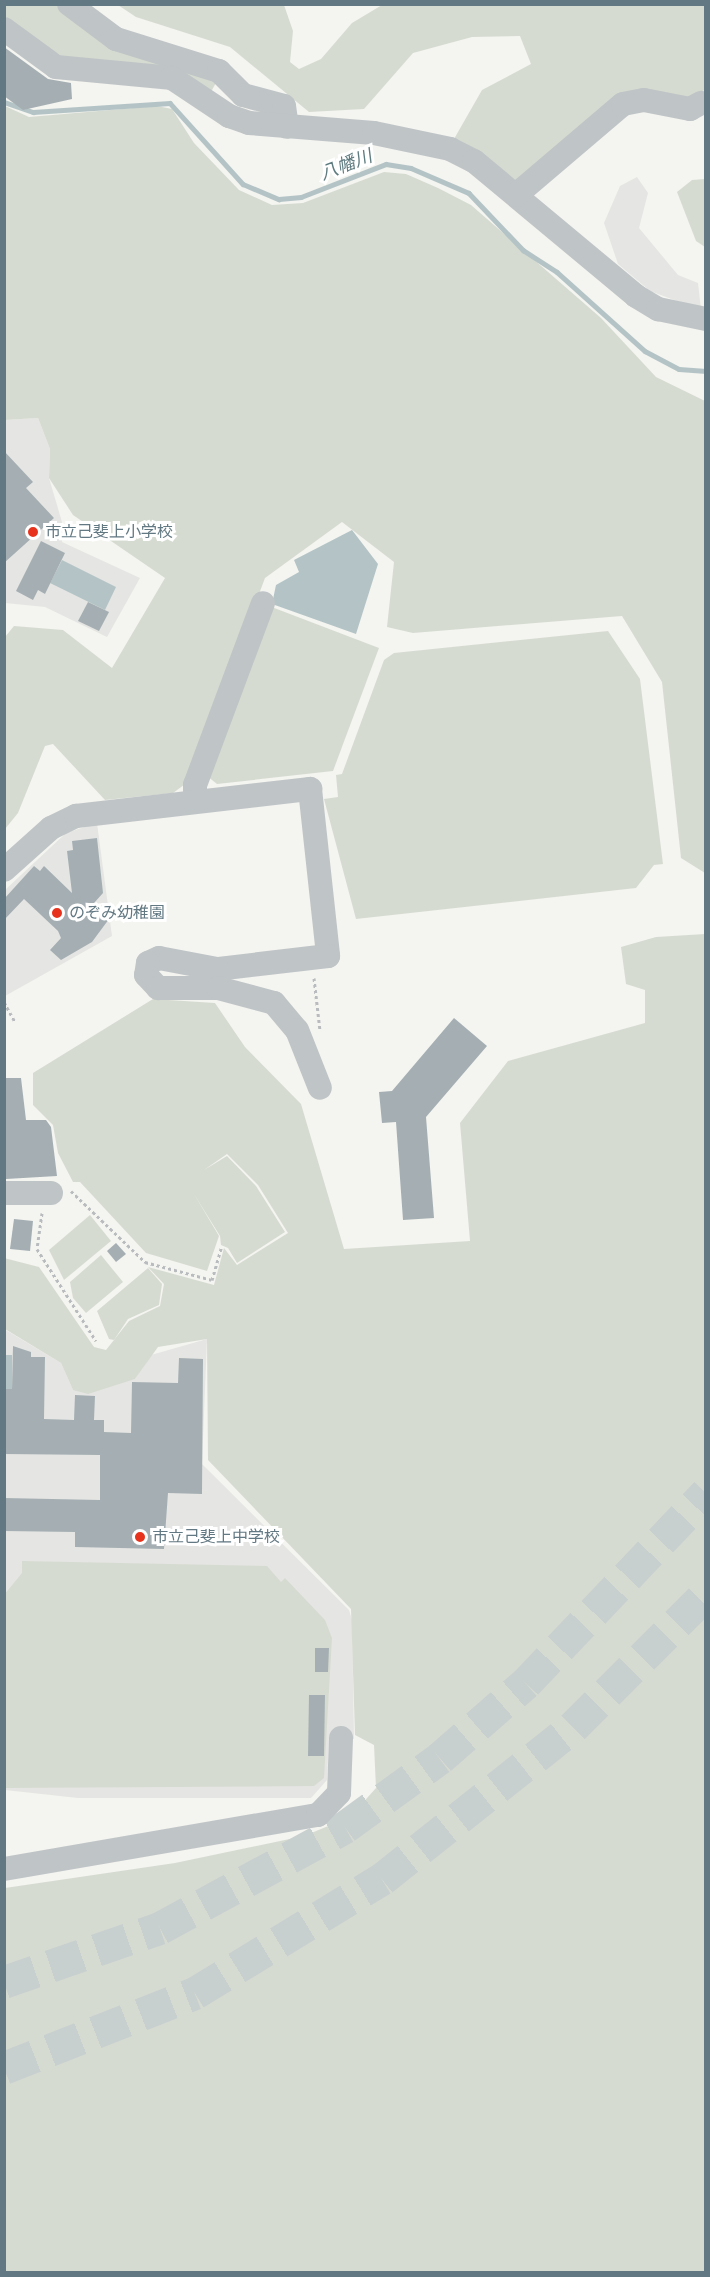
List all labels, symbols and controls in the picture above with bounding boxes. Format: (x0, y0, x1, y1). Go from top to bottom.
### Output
water label: 八幡川 (317, 145, 375, 185)
place label: 市立己斐上小学校 (45, 522, 173, 542)
marker: 市立己斐上小学校 (26, 525, 40, 539)
place label: のぞみ幼稚園 (69, 903, 165, 923)
marker: のぞみ幼稚園 (50, 906, 64, 920)
place label: 市立己斐上中学校 (152, 1527, 280, 1547)
marker: 市立己斐上中学校 (133, 1530, 147, 1544)

